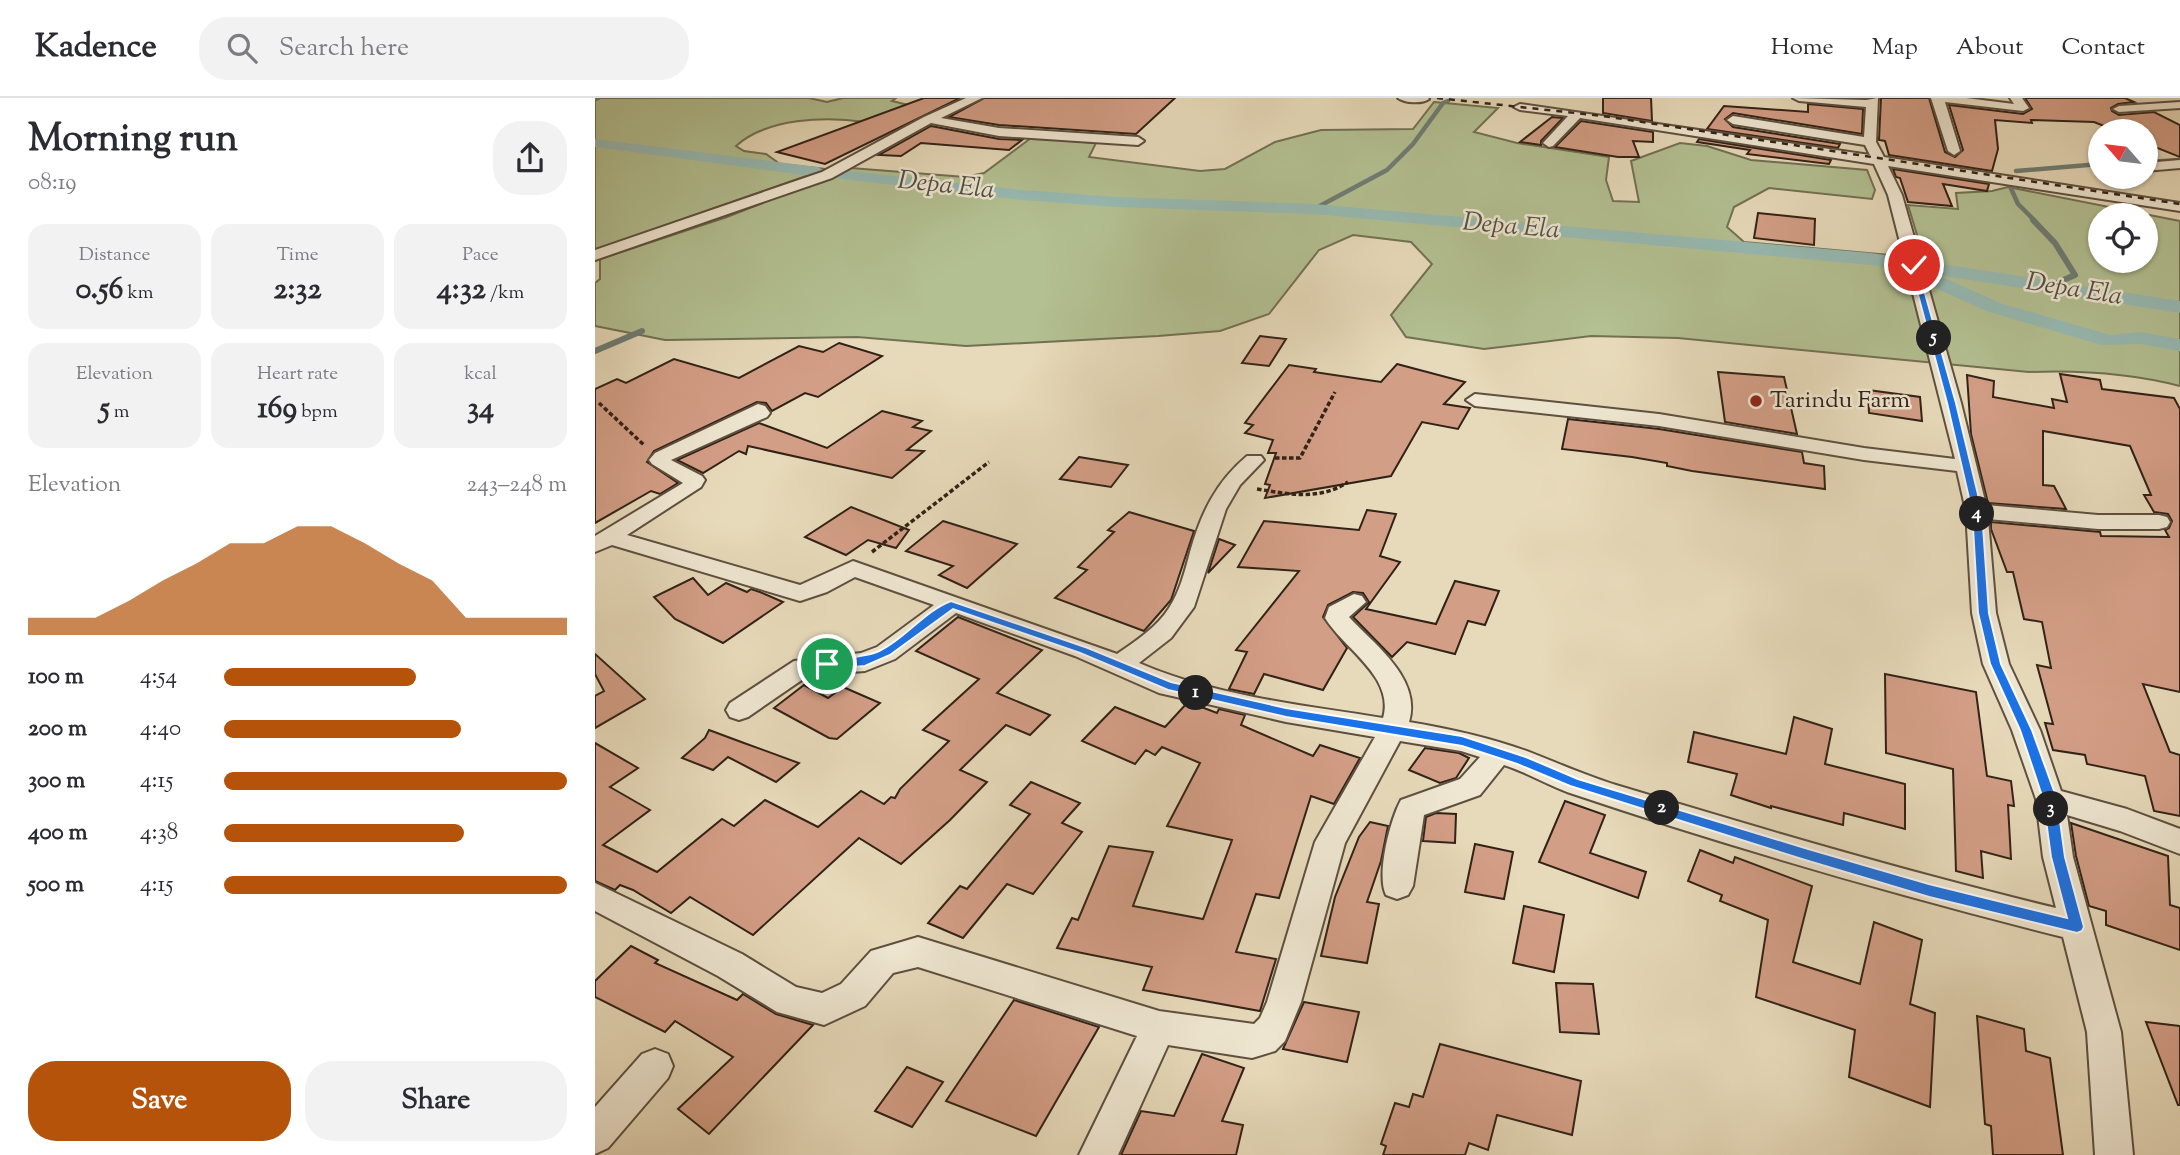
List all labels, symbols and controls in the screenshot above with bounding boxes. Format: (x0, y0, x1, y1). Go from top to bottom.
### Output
search box (199, 17, 689, 80)
text: Kadence (35, 24, 157, 72)
icon: search (223, 29, 261, 67)
text: Search here (279, 30, 409, 67)
text: Home (1771, 31, 1834, 65)
text: Map (1872, 31, 1918, 65)
text: About (1956, 31, 2023, 65)
text: Contact (2061, 31, 2145, 65)
text: Morning run (28, 114, 238, 168)
north arrow (2088, 119, 2158, 189)
map controls (2088, 119, 2158, 273)
button: share (493, 121, 567, 195)
water label: Depa Ela (896, 163, 996, 209)
text: 08:19 (28, 167, 76, 200)
button: locate (2088, 203, 2158, 273)
water label: Depa Ela (1461, 204, 1561, 250)
pin (1884, 235, 1944, 295)
text: Distance (79, 242, 150, 269)
text: Time (276, 242, 319, 269)
text: Pace (462, 242, 499, 269)
icon: check (1895, 246, 1933, 284)
water label: Depa Ela (2023, 264, 2125, 316)
text: 0.56 (76, 269, 123, 312)
text: 2:32 (274, 269, 322, 312)
text: 4:32 (437, 269, 486, 312)
text: km (123, 280, 153, 307)
text: /km (486, 280, 524, 307)
pin: 5 (1917, 320, 1951, 356)
text: 5 (1930, 324, 1937, 351)
text: Elevation (76, 361, 153, 388)
text: Heart rate (257, 361, 338, 388)
text: kcal (464, 361, 497, 388)
place label: Tarindu Farm (1770, 384, 1910, 418)
text: 5 (99, 388, 110, 431)
text: 169 (257, 388, 297, 431)
text: 34 (467, 388, 494, 431)
marker: Tarindu Farm (1748, 393, 1764, 409)
text: m (110, 399, 130, 426)
text: bpm (297, 399, 338, 426)
text: Elevation (28, 469, 121, 502)
text: 243–248 m (467, 469, 567, 502)
pin: 4 (1959, 496, 1995, 532)
text: 4 (1972, 500, 1981, 527)
pin (797, 634, 857, 694)
icon: arrive (808, 645, 846, 683)
text: 100 m (28, 661, 84, 694)
text: 4:54 (140, 661, 177, 694)
pin: 1 (1179, 676, 1213, 710)
text: 1 (1192, 679, 1199, 706)
text: 200 m (28, 713, 87, 746)
text: 4:40 (140, 713, 181, 746)
text: 300 m (28, 765, 85, 798)
text: 4:15 (140, 765, 173, 798)
pin: 2 (1645, 790, 1679, 826)
pin: 3 (2033, 792, 2069, 826)
text: 2 (1657, 794, 1666, 821)
text: 3 (2047, 795, 2054, 822)
text: 400 m (28, 817, 88, 850)
text: 4:38 (140, 817, 178, 850)
text: 500 m (28, 869, 84, 902)
text: 4:15 (140, 869, 173, 902)
button: Save (28, 1061, 291, 1141)
button: Share (305, 1061, 567, 1141)

